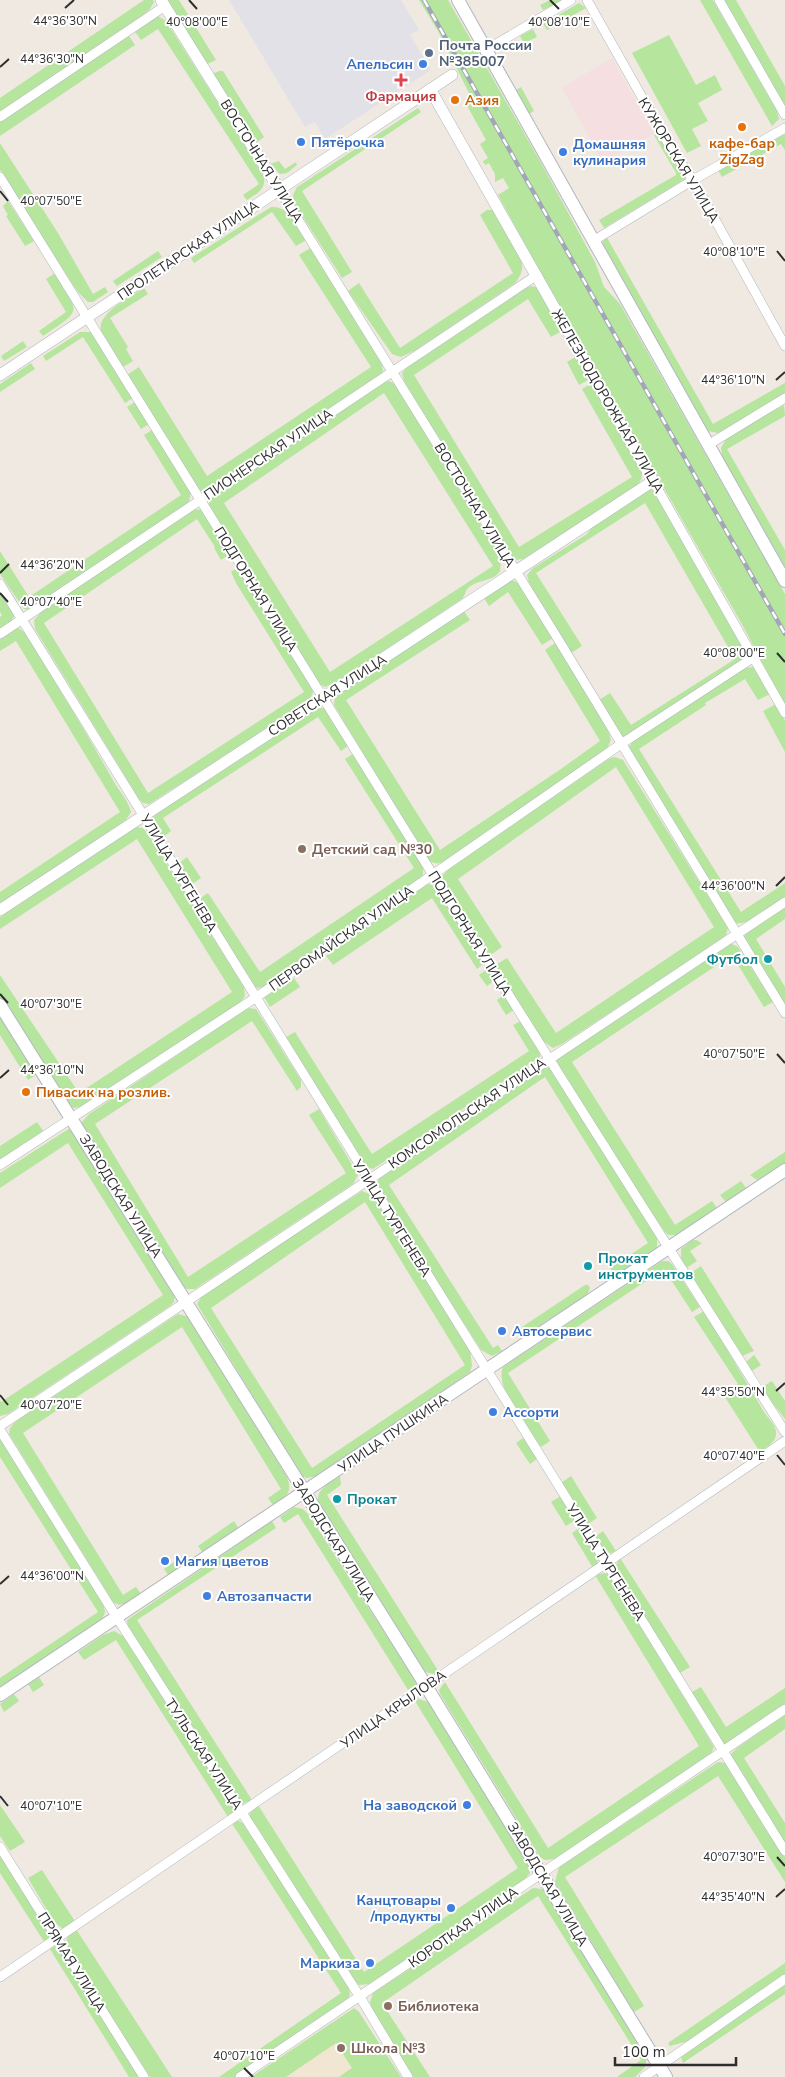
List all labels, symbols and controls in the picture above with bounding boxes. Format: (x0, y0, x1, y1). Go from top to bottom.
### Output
text: 44°36'30"N (33, 13, 97, 29)
text: 40°08'00"E (166, 14, 228, 30)
text: 40°08'10"E (528, 14, 590, 30)
place label: Почта России №385007 (439, 36, 532, 71)
marker: Почта России №385007 (423, 47, 435, 59)
text: 44°36'30"N (20, 51, 84, 67)
place label: Апельсин (346, 55, 413, 74)
marker: Апельсин (417, 58, 429, 70)
marker: Фармация (395, 74, 407, 86)
place label: Фармация (365, 87, 437, 106)
place label: Азия (465, 91, 499, 110)
marker: Азия (449, 94, 461, 106)
street label: КУЖОРСКАЯ УЛИЦА (634, 94, 724, 227)
street label: ВОСТОЧНАЯ УЛИЦА (216, 96, 307, 227)
marker: кафе-бар ZigZag (736, 121, 748, 133)
place label: Пятёрочка (311, 133, 385, 152)
place label: кафе-бар ZigZag (709, 134, 775, 169)
place label: Домашняя кулинария (573, 135, 646, 170)
marker: Пятёрочка (295, 136, 307, 148)
marker: Домашняя кулинария (557, 146, 569, 158)
text: 40°07'50"E (20, 193, 82, 209)
street label: ПРОЛЕТАРСКАЯ УЛИЦА (114, 196, 263, 305)
text: 40°08'10"E (703, 244, 765, 260)
street label: ЖЕЛЕЗНОДОРОЖНАЯ УЛИЦА (547, 306, 668, 497)
text: 44°36'10"N (701, 372, 765, 388)
street label: ПИОНЕРСКАЯ УЛИЦА (200, 404, 336, 505)
street label: ВОСТОЧНАЯ УЛИЦА (430, 439, 519, 571)
street label: ПОДГОРНАЯ УЛИЦА (209, 523, 302, 655)
text: 44°36'20"N (20, 557, 84, 573)
text: 40°07'40"E (20, 594, 82, 610)
text: 40°08'00"E (703, 645, 765, 661)
street label: СОВЕТСКАЯ УЛИЦА (264, 650, 390, 741)
street label: УЛИЦА ТУРГЕНЕВА (135, 810, 221, 936)
place label: Детский сад №30 (312, 840, 432, 859)
marker: Детский сад №30 (296, 843, 308, 855)
street label: ПОДГОРНАЯ УЛИЦА (423, 867, 516, 999)
text: 44°36'00"N (701, 878, 765, 894)
street label: ПЕРВОМАЙСКАЯ УЛИЦА (265, 881, 417, 996)
place label: Футбол (707, 950, 758, 969)
marker: Футбол (762, 953, 774, 965)
text: 40°07'30"E (20, 996, 82, 1012)
text: 40°07'50"E (703, 1046, 765, 1062)
street label: КОМСОМОЛЬСКАЯ УЛИЦА (385, 1053, 550, 1173)
text: 44°36'10"N (20, 1062, 84, 1078)
place label: Пивасик на розлив. (36, 1083, 170, 1102)
marker: Пивасик на розлив. (20, 1086, 32, 1098)
street label: ЗАВОДСКАЯ УЛИЦА (75, 1131, 166, 1262)
street label: УЛИЦА ТУРГЕНЕВА (347, 1155, 435, 1281)
place label: Прокат инструментов (598, 1249, 693, 1284)
marker: Прокат инструментов (582, 1260, 594, 1272)
place label: Автосервис (512, 1322, 592, 1341)
marker: Автосервис (496, 1325, 508, 1337)
text: 44°35'50"N (701, 1384, 765, 1400)
street label: УЛИЦА ПУШКИНА (334, 1389, 452, 1478)
text: 40°07'20"E (20, 1397, 82, 1413)
place label: Ассорти (503, 1403, 559, 1422)
marker: Ассорти (487, 1406, 499, 1418)
text: 40°07'40"E (703, 1448, 765, 1464)
street label: ЗАВОДСКАЯ УЛИЦА (288, 1475, 379, 1606)
place label: Прокат (347, 1490, 397, 1509)
marker: Прокат (331, 1493, 343, 1505)
street label: УЛИЦА ТУРГЕНЕВА (561, 1499, 649, 1625)
place label: Магия цветов (175, 1552, 269, 1571)
marker: Магия цветов (159, 1555, 171, 1567)
text: 44°36'00"N (20, 1568, 84, 1584)
place label: Автозапчасти (217, 1587, 312, 1606)
marker: Автозапчасти (201, 1590, 213, 1602)
street label: УЛИЦА КРЫЛОВА (336, 1666, 450, 1754)
street label: ТУЛЬСКАЯ УЛИЦА (160, 1695, 247, 1814)
place label: На заводской (363, 1796, 457, 1815)
text: 40°07'10"E (20, 1798, 82, 1814)
marker: На заводской (461, 1799, 473, 1811)
street label: ЗАВОДСКАЯ УЛИЦА (503, 1818, 592, 1950)
text: 40°07'30"E (703, 1849, 765, 1865)
street label: КОРОТКАЯ УЛИЦА (405, 1882, 522, 1972)
text: 44°35'40"N (701, 1889, 765, 1905)
place label: Канцтовары /продукты (356, 1891, 441, 1926)
marker: Канцтовары /продукты (445, 1902, 457, 1914)
street label: ПРЯМАЯ УЛИЦА (33, 1908, 110, 2016)
place label: Маркиза (300, 1954, 360, 1973)
marker: Маркиза (364, 1957, 376, 1969)
place label: Библиотека (398, 1997, 479, 2016)
marker: Библиотека (382, 2000, 394, 2012)
scale bar (615, 2034, 736, 2066)
place label: Школа №3 (351, 2039, 426, 2058)
marker: Школа №3 (335, 2042, 347, 2054)
text: 100 m (622, 2042, 666, 2062)
text: 40°07'10"E (213, 2048, 275, 2064)

